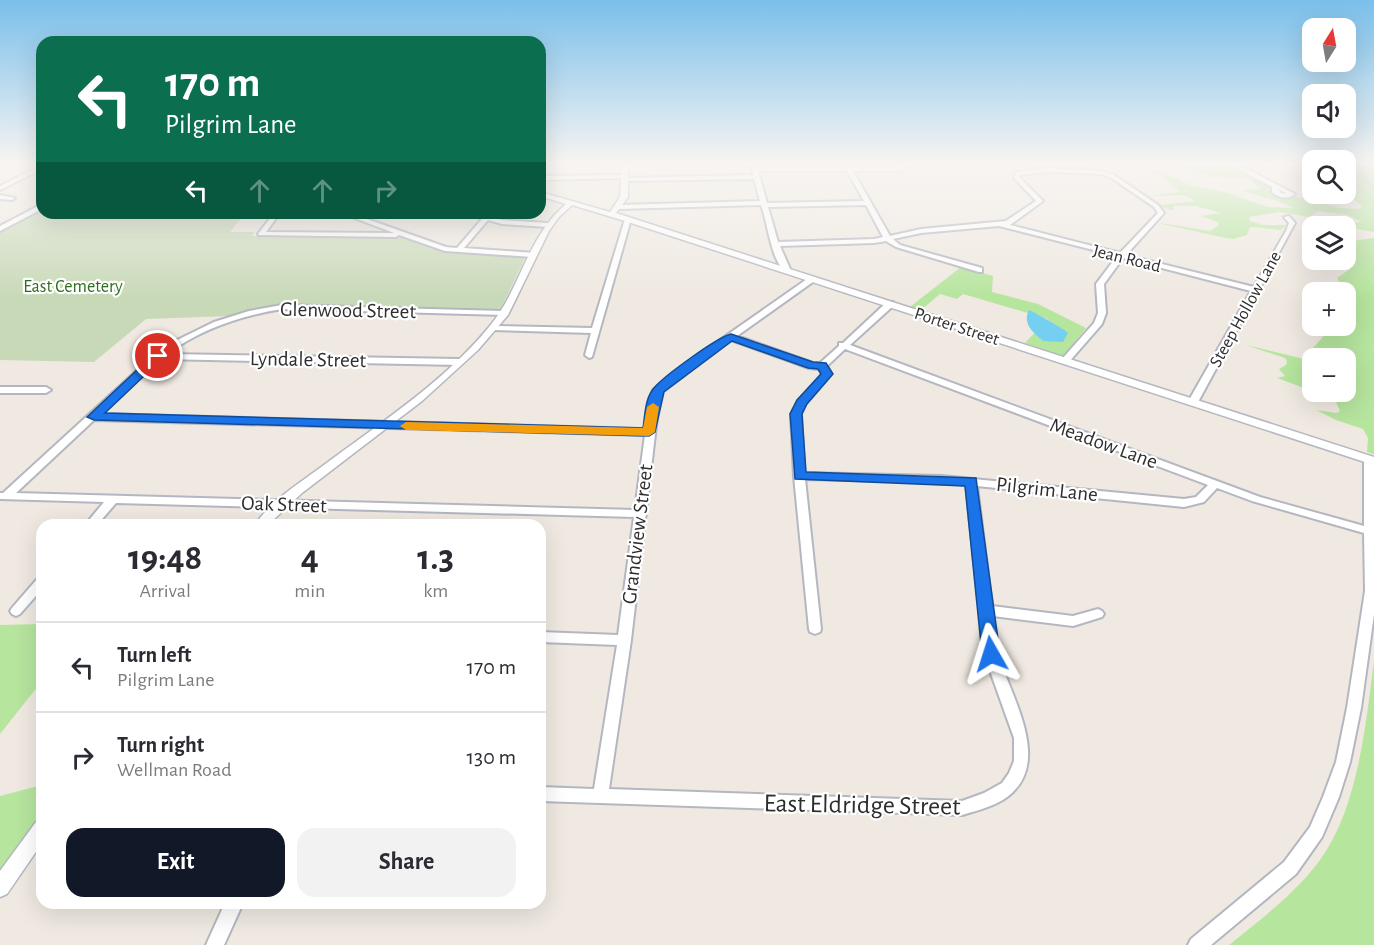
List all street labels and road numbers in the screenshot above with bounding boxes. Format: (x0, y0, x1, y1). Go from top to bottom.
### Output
street label: Jean Road (1091, 242, 1163, 276)
street label: Steep Hollow Lane (1207, 249, 1285, 370)
street label: Glenwood Street (280, 299, 416, 322)
street label: Porter Street (912, 305, 1002, 349)
street label: Lyndale Street (250, 348, 367, 371)
street label: Meadow Lane (1047, 414, 1160, 473)
street label: Grandview Street (619, 463, 657, 605)
street label: Pilgrim Lane (995, 474, 1099, 505)
street label: Oak Street (241, 493, 327, 516)
street label: East Eldridge Street (763, 790, 961, 820)

